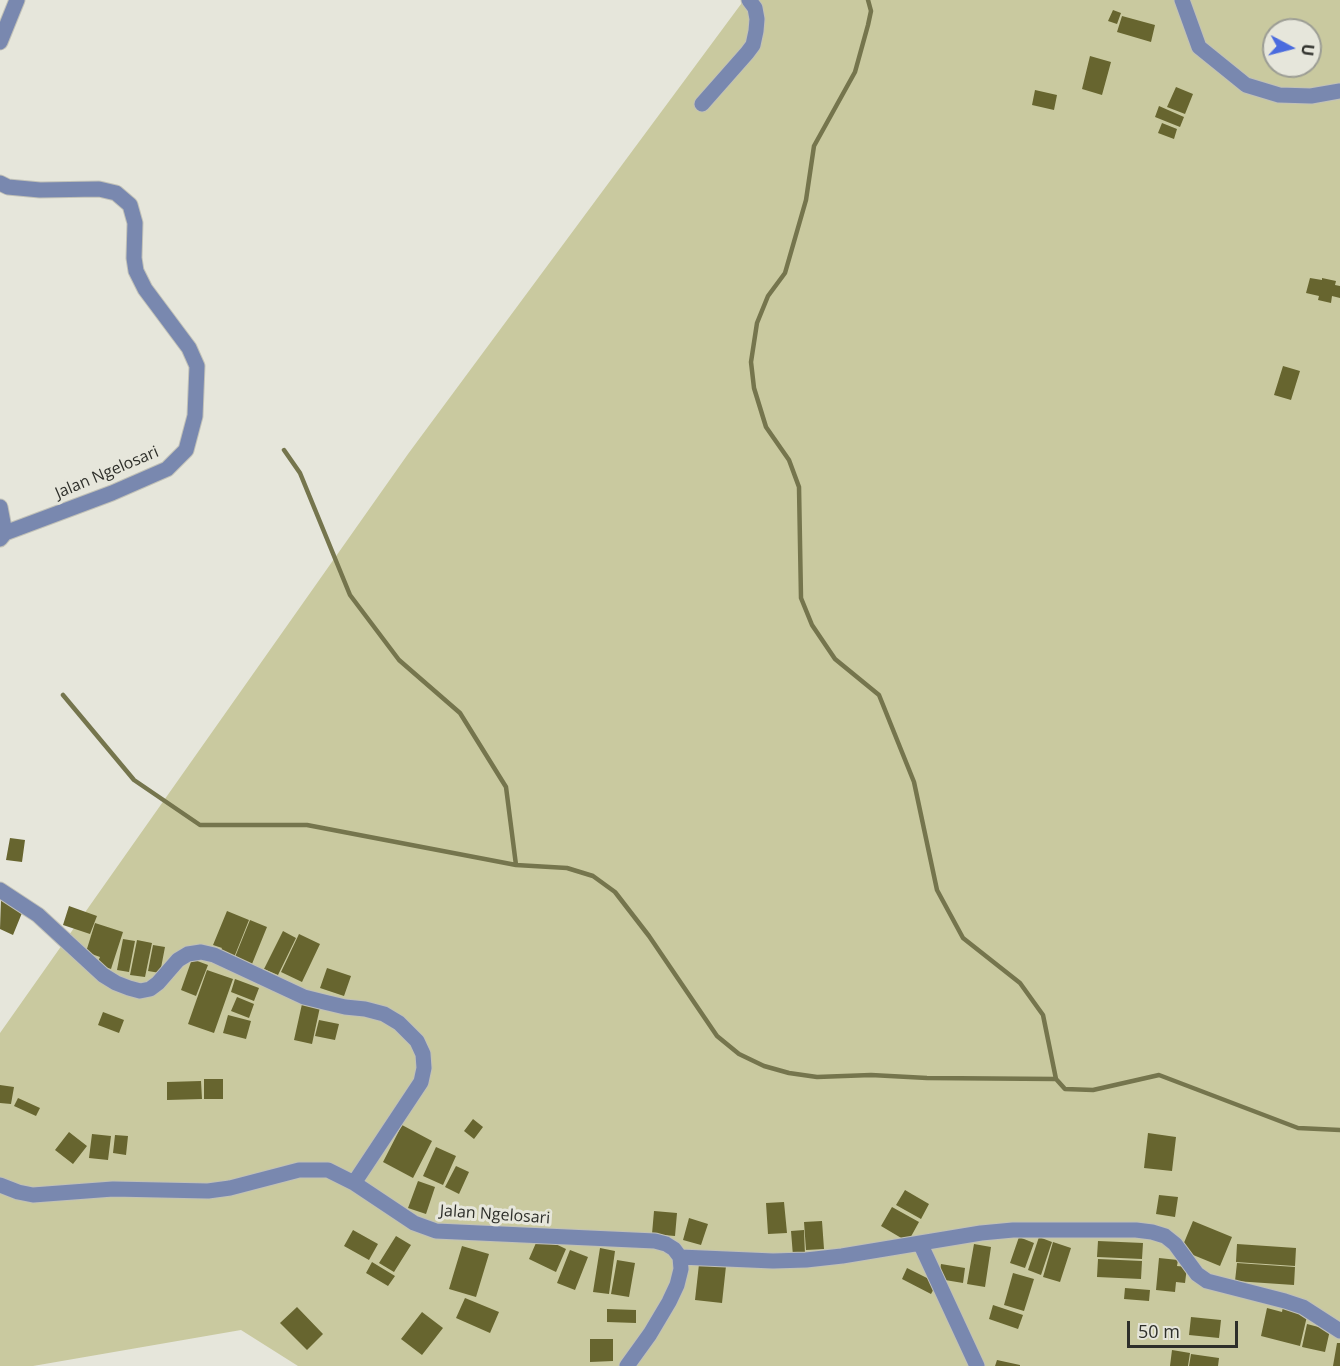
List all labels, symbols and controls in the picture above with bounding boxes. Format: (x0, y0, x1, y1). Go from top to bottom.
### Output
north arrow (1262, 18, 1322, 78)
text: U (1296, 43, 1320, 57)
street label: Jalan Ngelosari (52, 443, 162, 503)
street label: Jalan Ngelosari (439, 1202, 551, 1228)
scale bar (1130, 1309, 1241, 1347)
text: 50 m (1138, 1319, 1180, 1343)

